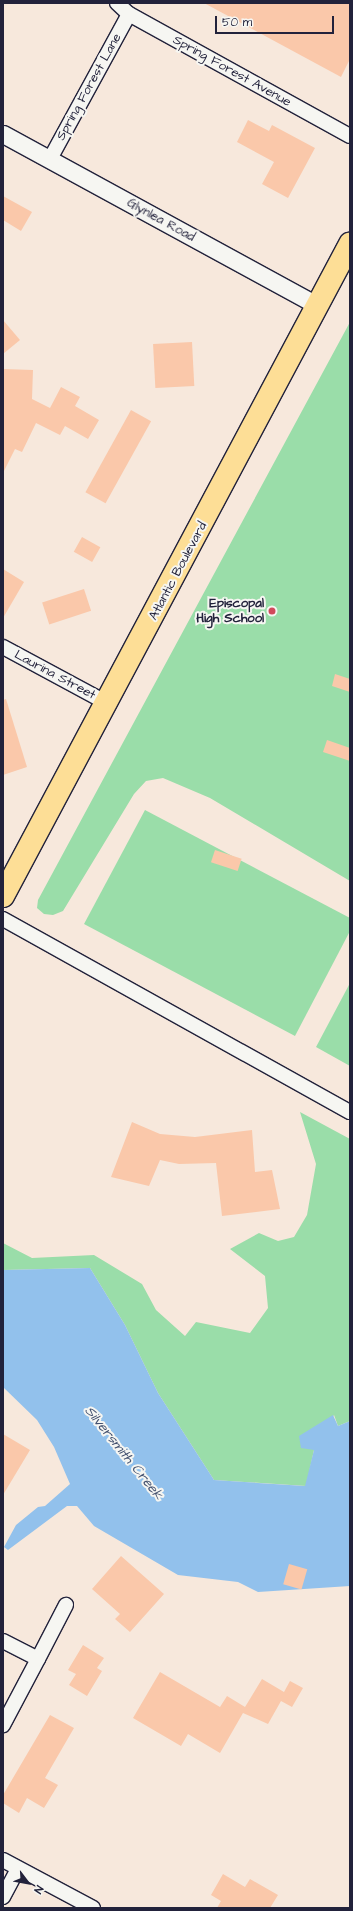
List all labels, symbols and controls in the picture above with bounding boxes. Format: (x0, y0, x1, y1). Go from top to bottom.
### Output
scale bar (217, 8, 336, 34)
text: 50 m (222, 14, 252, 31)
street label: Spring Forest Lane (53, 31, 125, 143)
street label: Spring Forest Avenue (170, 32, 294, 110)
street label: Glynlea Road (124, 195, 198, 245)
street label: Atlantic Boulevard (146, 519, 210, 623)
place label: Episcopal High School (196, 596, 264, 627)
marker: Episcopal High School (267, 606, 277, 616)
street label: Laurina Street (12, 647, 98, 703)
water label: Silversmith Creek (81, 1403, 167, 1503)
north arrow (8, 1863, 48, 1903)
text: N (30, 1883, 47, 1897)

